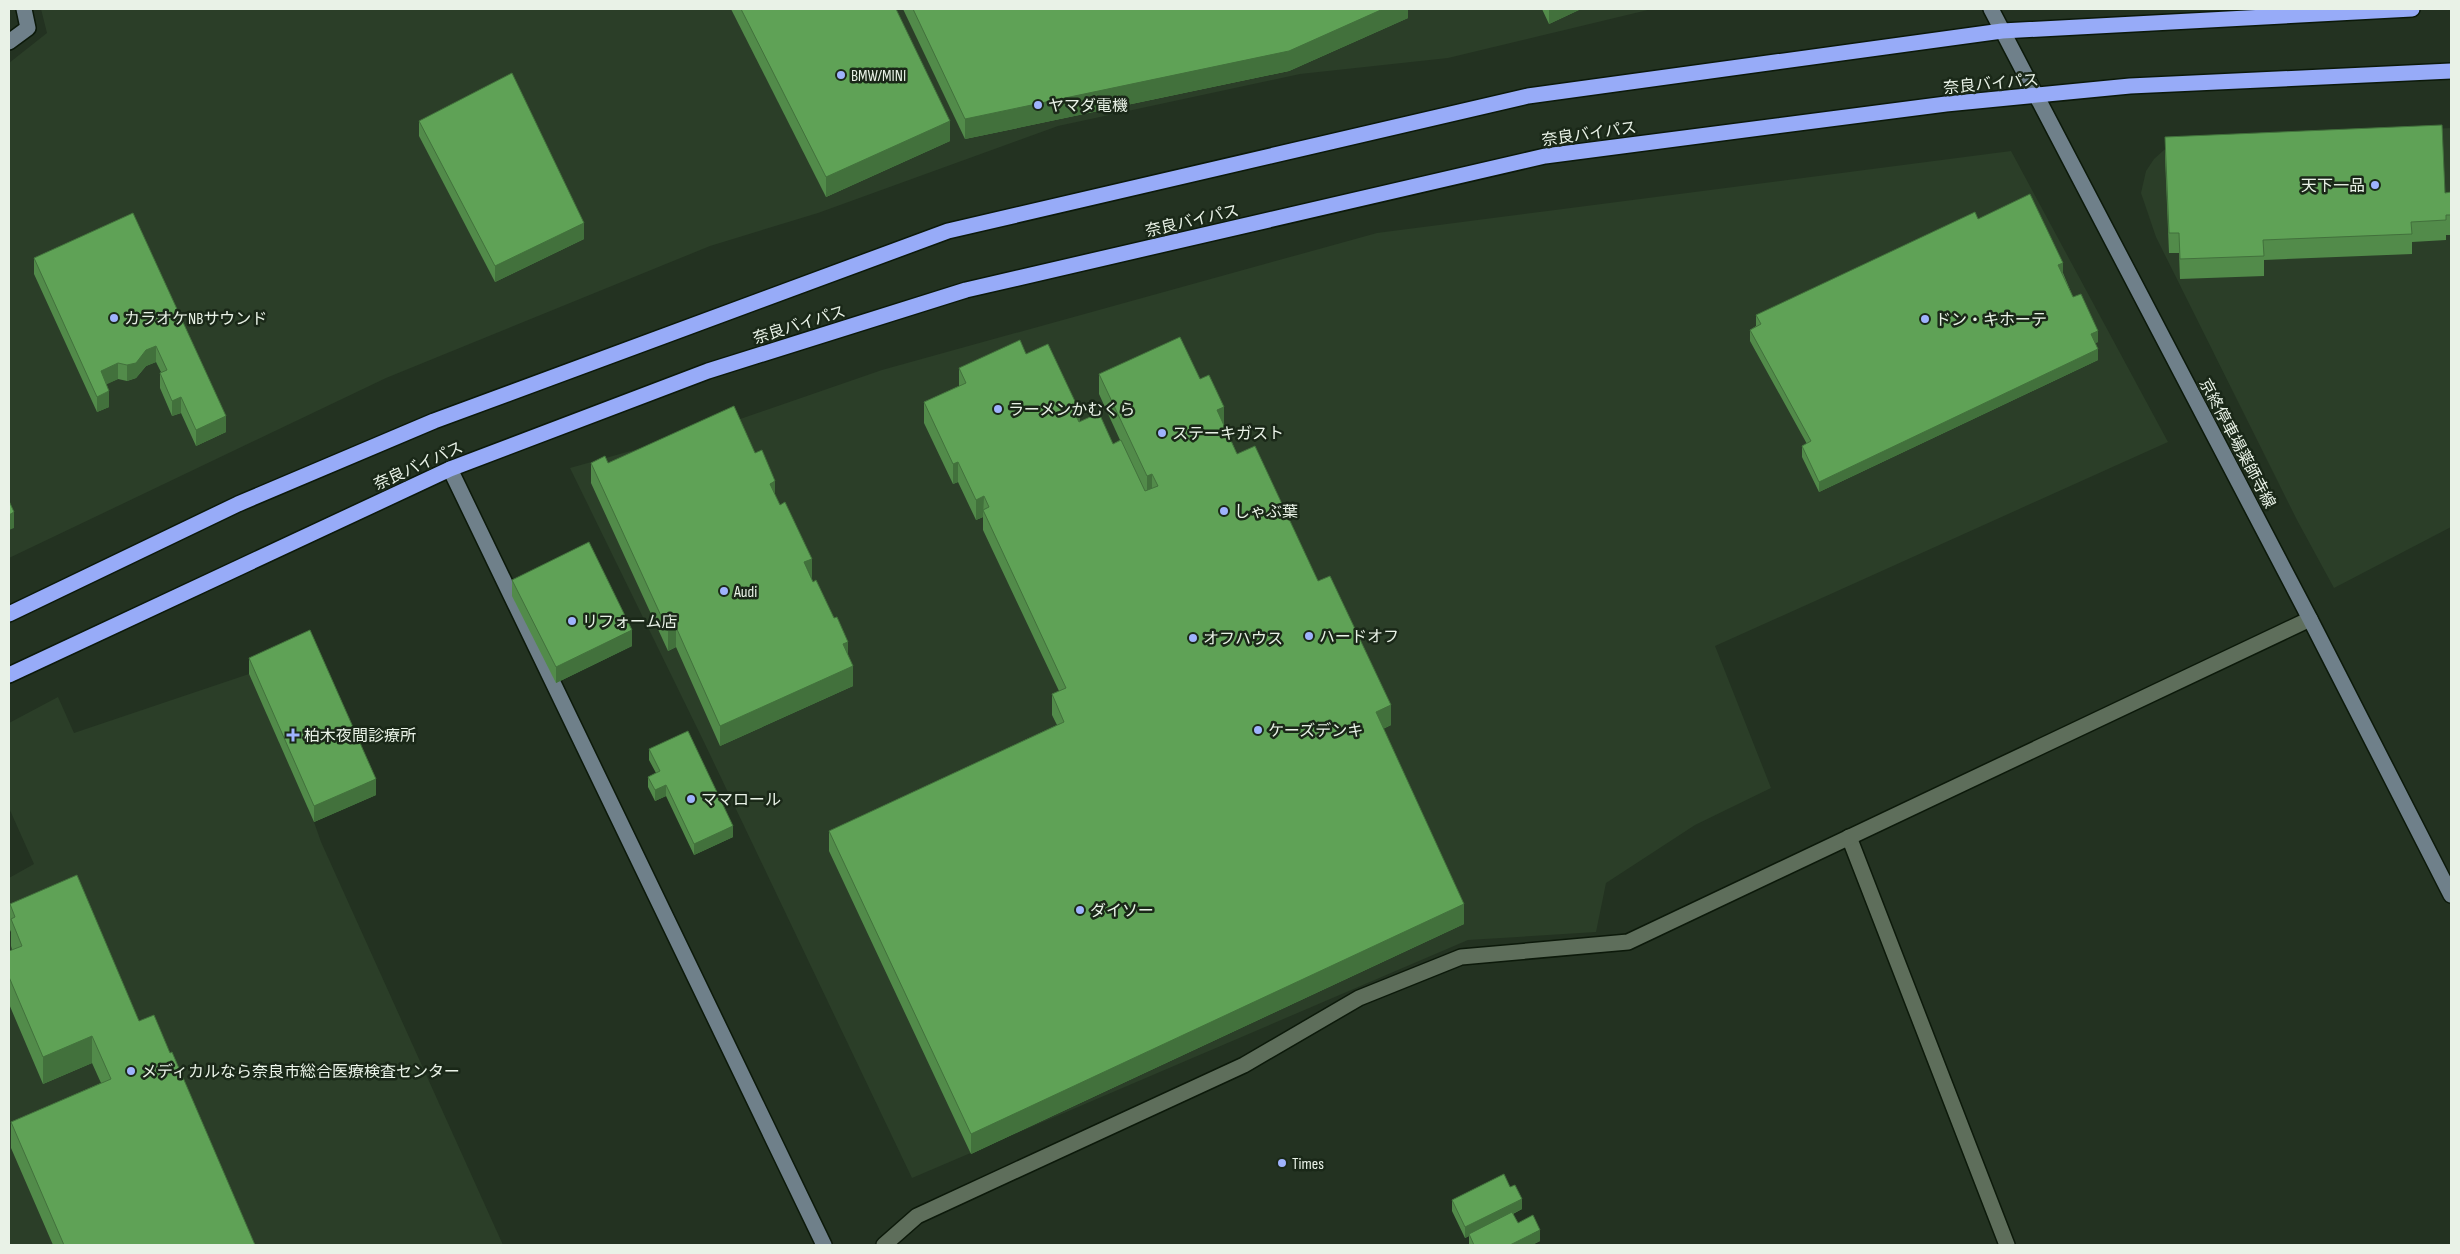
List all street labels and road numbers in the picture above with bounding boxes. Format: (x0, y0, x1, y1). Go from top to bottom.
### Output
street label: 奈良バイパス (1943, 71, 2040, 98)
street label: 奈良バイパス (1541, 118, 1638, 151)
street label: 奈良バイパス (1144, 201, 1241, 241)
street label: 奈良バイパス (751, 302, 848, 349)
street label: 京終停車場薬師寺線 (2194, 376, 2279, 512)
street label: 奈良バイパス (371, 438, 466, 495)

